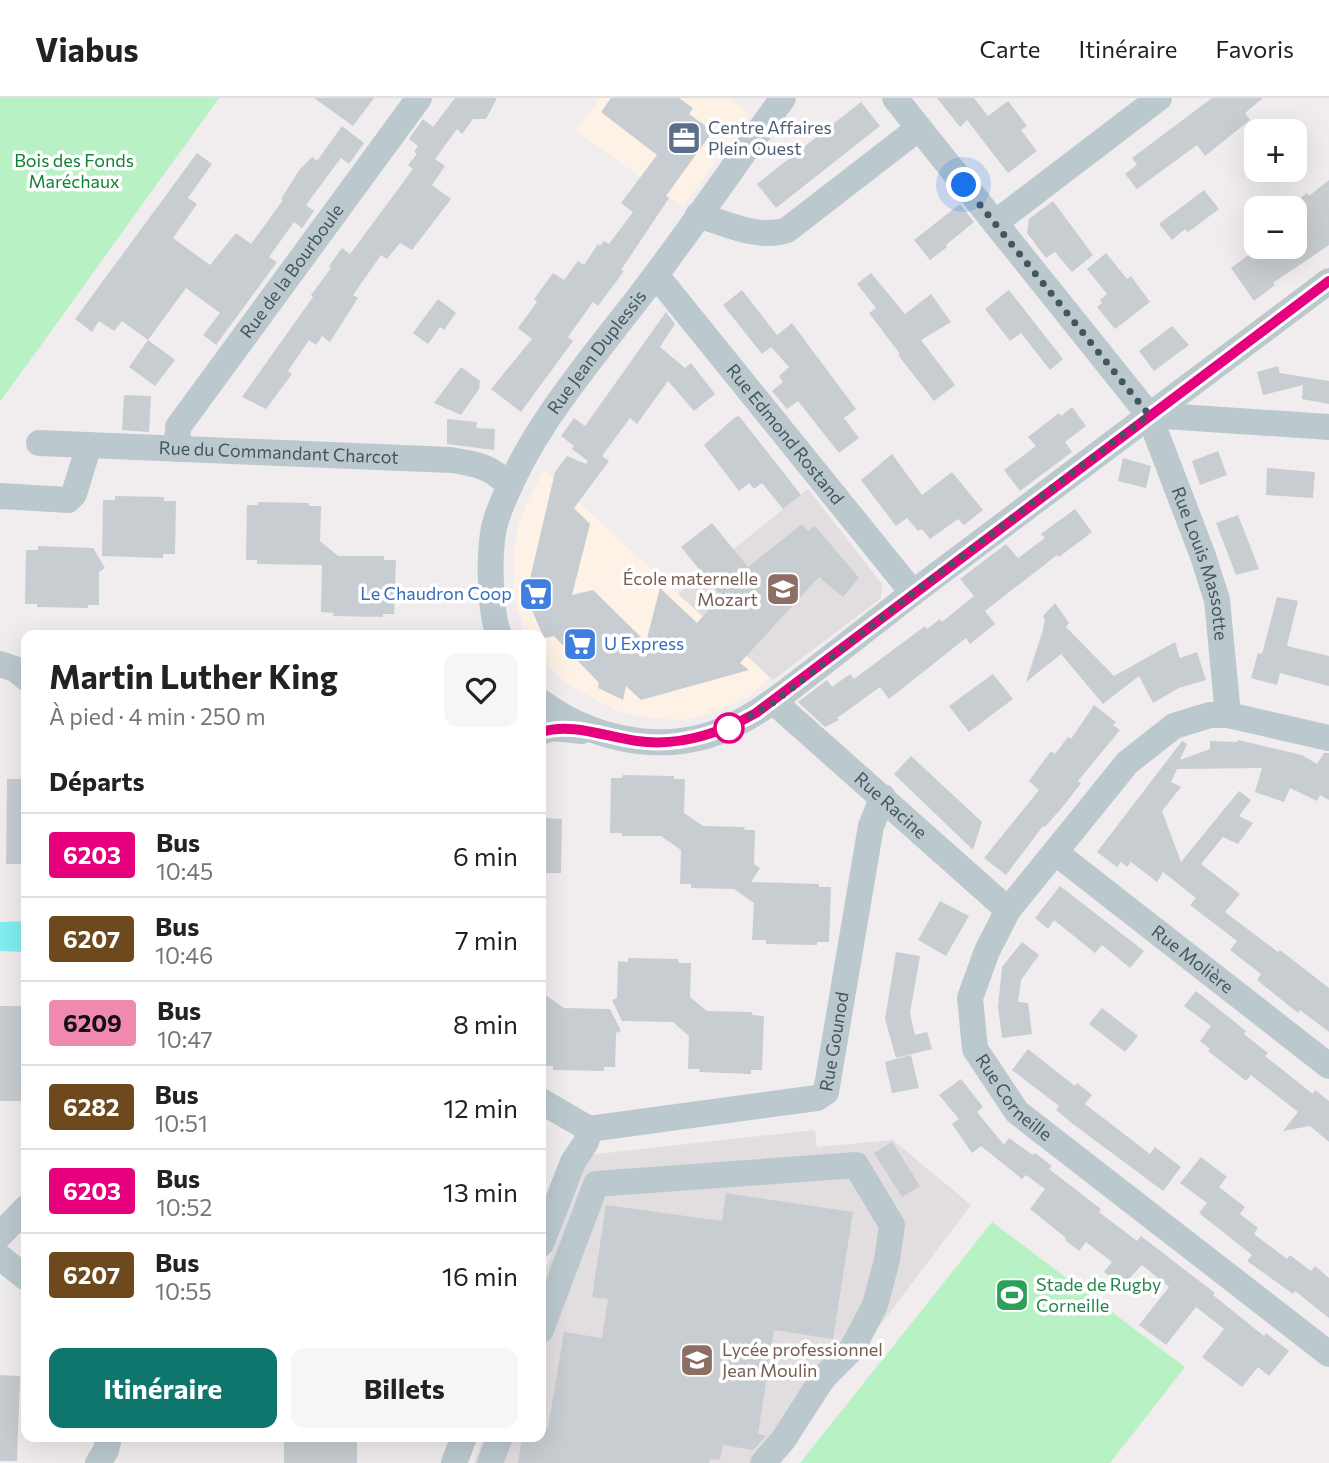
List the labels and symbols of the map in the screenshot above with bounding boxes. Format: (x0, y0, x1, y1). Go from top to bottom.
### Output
place label: Centre Affaires Plein Ouest (708, 116, 832, 159)
office icon: Centre Affaires Plein Ouest (665, 119, 703, 157)
park label: Bois des Fonds Maréchaux (14, 149, 134, 192)
your location (946, 167, 981, 202)
street label: Rue de la Bourboule (235, 199, 348, 342)
street label: Rue Jean Duplessis (542, 285, 650, 418)
street label: Rue Edmond Rostand (722, 359, 849, 509)
street label: Rue du Commandant Charcot (158, 436, 399, 468)
street label: Rue Louis Massotte (1167, 483, 1233, 641)
place label: École maternelle Mozart (623, 567, 758, 610)
school or university icon: École maternelle Mozart (764, 570, 802, 608)
supermarket icon: Le Chaudron Coop (517, 575, 555, 613)
place label: Le Chaudron Coop (360, 582, 512, 604)
supermarket icon: U Express (561, 625, 599, 663)
place label: U Express (604, 632, 684, 654)
unlabelled marker (714, 713, 744, 743)
street label: Rue Racine (850, 767, 932, 843)
street label: Rue Molière (1148, 920, 1238, 997)
street label: Rue Gounod (814, 990, 853, 1093)
street label: Rue Corneille (971, 1049, 1057, 1145)
place label: Stade de Rugby Corneille (1036, 1273, 1161, 1316)
sports icon: Stade de Rugby Corneille (993, 1276, 1031, 1314)
place label: Lycée professionnel Jean Moulin (722, 1338, 883, 1381)
school or university icon: Lycée professionnel Jean Moulin (678, 1341, 716, 1379)

